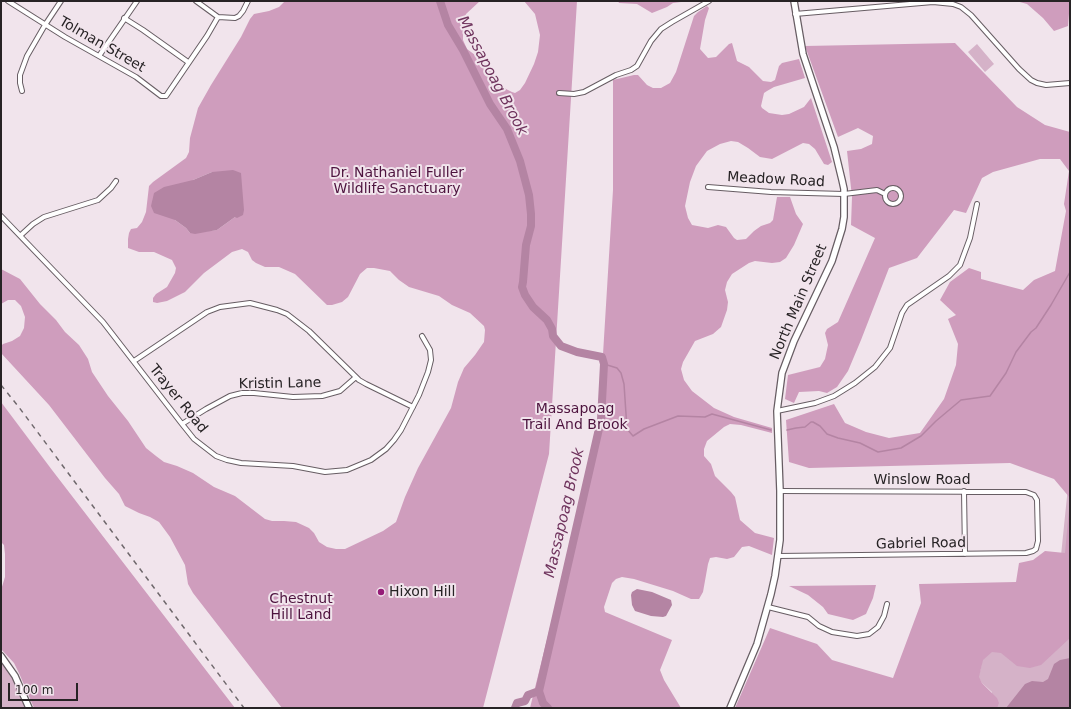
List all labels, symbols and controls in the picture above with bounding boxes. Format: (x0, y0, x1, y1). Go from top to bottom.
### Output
water label: Massapoag Brook (453, 13, 531, 139)
street label: Tolman Street (56, 14, 148, 76)
park label: Dr. Nathaniel Fuller Wildlife Sanctuary (330, 165, 464, 198)
street label: Meadow Road (727, 169, 825, 191)
street label: North Main Street (767, 242, 831, 362)
street label: Trayer Road (145, 361, 211, 437)
street label: Kristin Lane (239, 375, 321, 393)
park label: Massapoag Trail And Brook (522, 401, 628, 434)
water label: Massapoag Brook (541, 446, 589, 580)
street label: Winslow Road (873, 472, 971, 488)
street label: Gabriel Road (876, 535, 966, 553)
place label: Hixon Hill (389, 584, 455, 600)
marker: Hixon Hill (376, 587, 386, 597)
park label: Chestnut Hill Land (269, 591, 333, 624)
scale bar (10, 675, 80, 701)
text: 100 m (15, 683, 53, 697)

